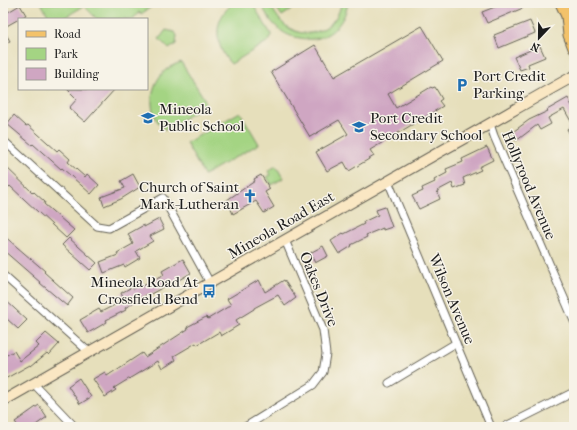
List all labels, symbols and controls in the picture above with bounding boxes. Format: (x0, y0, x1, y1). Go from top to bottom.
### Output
legend (18, 18, 148, 90)
north arrow (519, 18, 559, 58)
text: Road (54, 27, 81, 41)
text: N (529, 39, 542, 54)
text: Park (54, 47, 79, 61)
text: Building (54, 67, 99, 81)
place label: Port Credit Parking (473, 67, 547, 102)
parking icon: Port Credit Parking (454, 77, 470, 93)
place label: Mineola Public School (159, 100, 244, 135)
place label: Port Credit Secondary School (370, 109, 483, 144)
school or university icon: Mineola Public School (140, 110, 156, 126)
school or university icon: Port Credit Secondary School (351, 119, 367, 135)
street label: Hollyrood Avenue (498, 128, 560, 243)
place label: Church of Saint Mark-Lutheran (139, 178, 240, 213)
street label: Mineola Road East (225, 187, 338, 263)
church icon: Church of Saint Mark-Lutheran (242, 188, 258, 204)
street label: Oakes Drive (296, 249, 342, 330)
street label: Wilson Avenue (424, 250, 479, 348)
place label: Mineola Road At Crossfield Bend (90, 273, 199, 308)
bus stop icon: Mineola Road At Crossfield Bend (201, 283, 217, 299)

